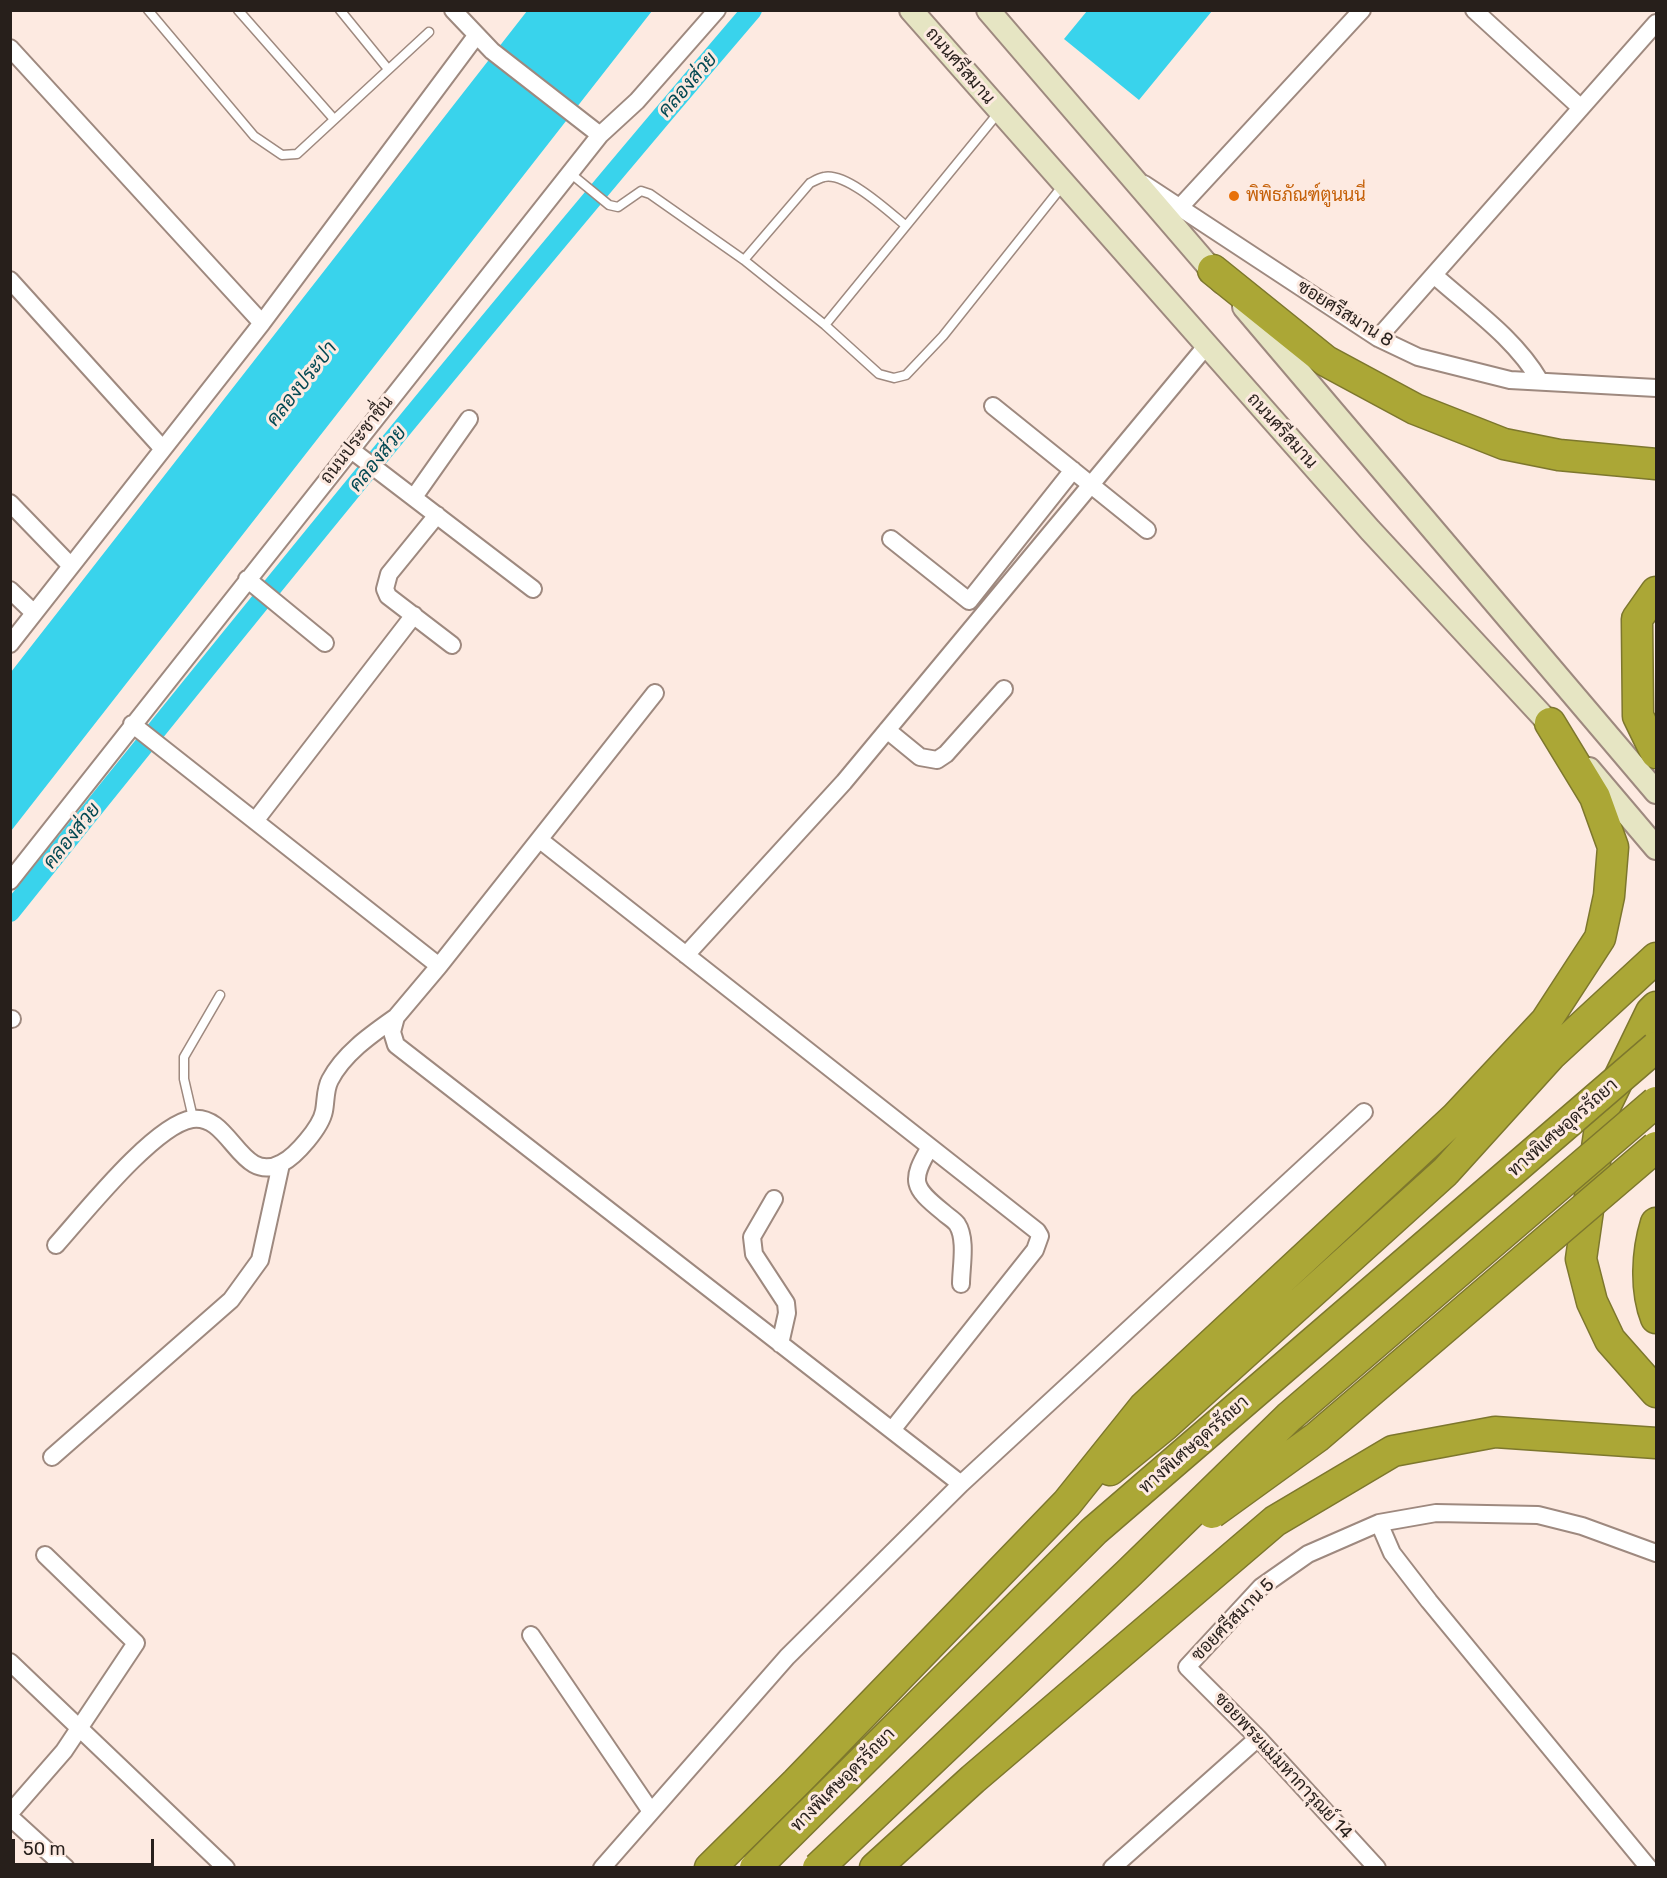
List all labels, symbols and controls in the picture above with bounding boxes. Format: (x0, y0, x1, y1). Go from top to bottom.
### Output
street label: ถนนศรีสมาน (921, 23, 999, 109)
water label: คลองส่วย (653, 48, 723, 122)
place label: พิพิธภัณฑ์ตูนนนี่ (1246, 185, 1366, 207)
marker: พิพิธภัณฑ์ตูนนนี่ (1227, 189, 1241, 203)
street label: ซอยศรีสมาน 8 (1293, 276, 1397, 352)
water label: คลองประปา (262, 337, 342, 431)
street label: ถนนศรีสมาน (1242, 389, 1322, 473)
street label: ถนนประชาชื่น (316, 392, 398, 488)
water label: คลองส่วย (344, 421, 412, 497)
water label: คลองส่วย (38, 798, 106, 874)
street label: ทางพิเศษอุดรรัถยา (1504, 1074, 1622, 1182)
street label: ทางพิเศษอุดรรัถยา (1135, 1391, 1253, 1499)
street label: ซอยศรีสมาน 5 (1187, 1574, 1279, 1666)
street label: ซอยพระแม่มหาการุณย์ 14 (1210, 1688, 1356, 1844)
street label: ทางพิเศษอุดรรัถยา (786, 1723, 900, 1837)
scale bar (15, 1827, 158, 1865)
text: 50 m (23, 1838, 66, 1860)

